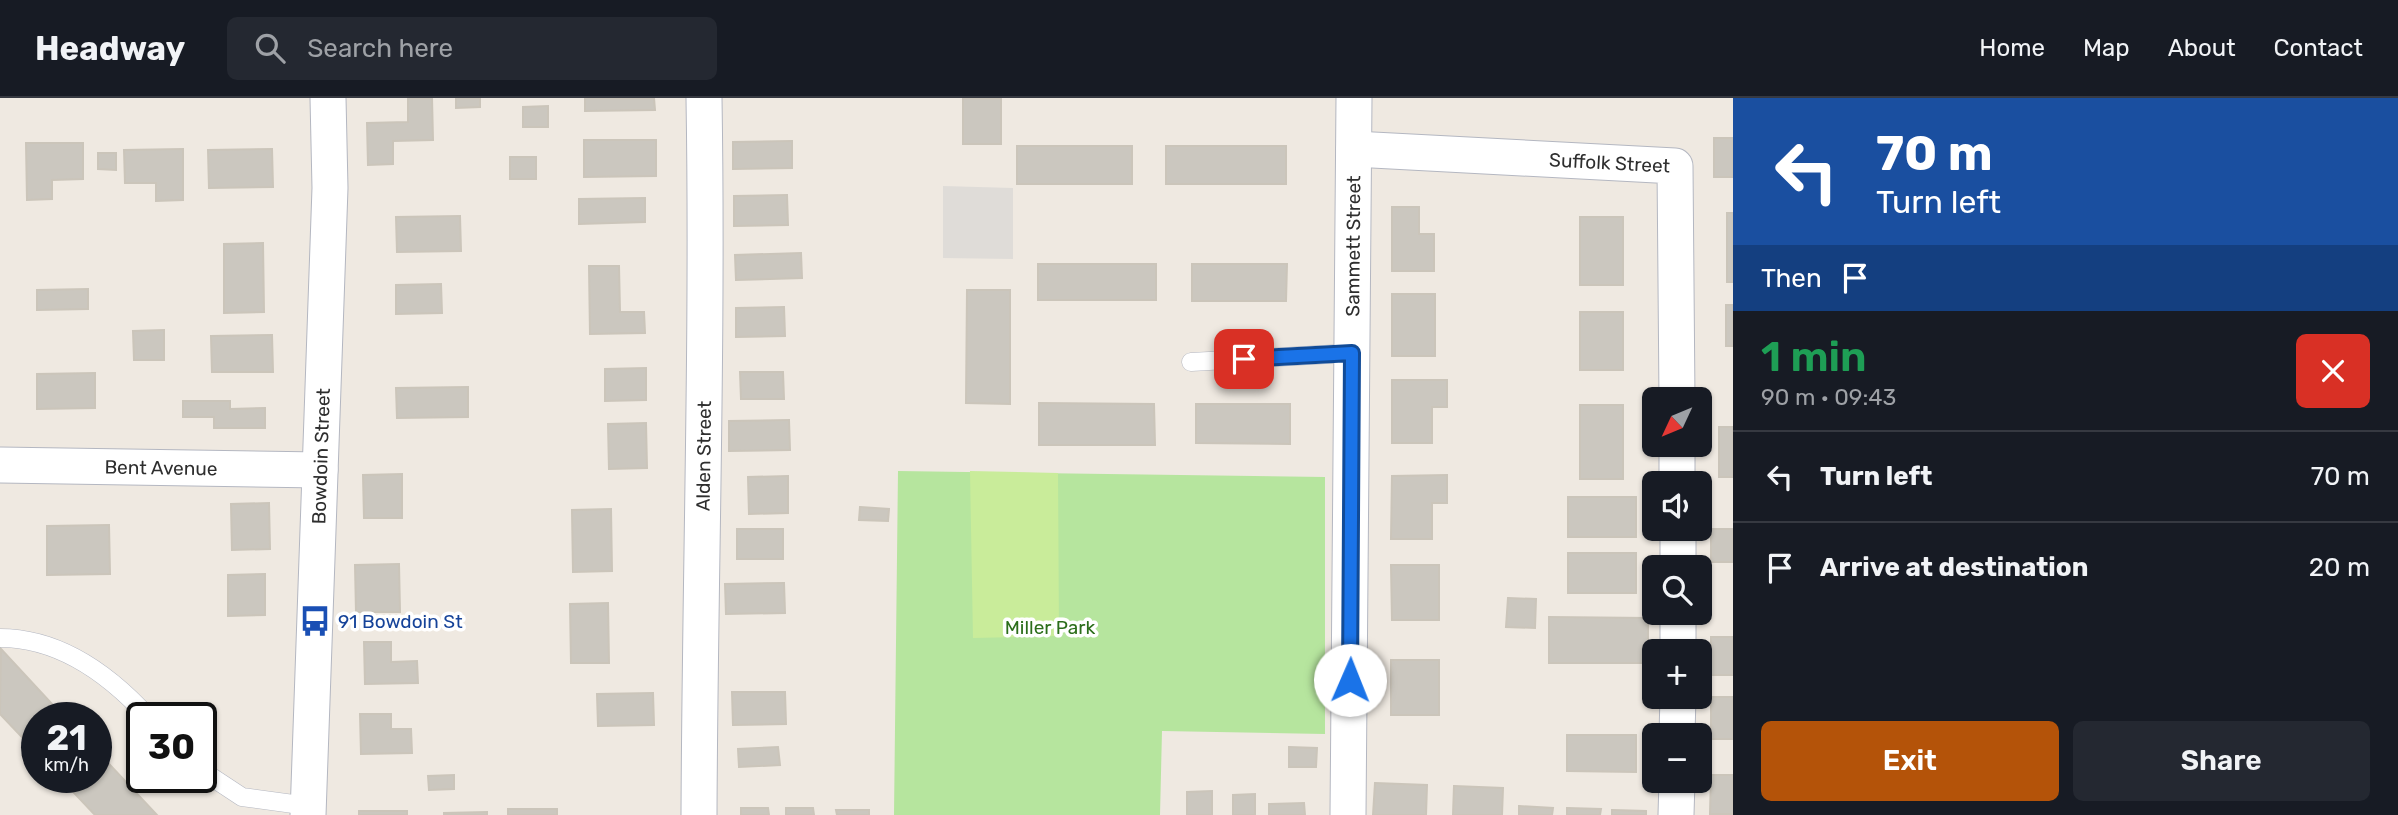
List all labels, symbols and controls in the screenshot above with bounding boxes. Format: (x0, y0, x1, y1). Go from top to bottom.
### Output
search box (227, 17, 717, 80)
text: Headway (35, 29, 185, 68)
icon: search (251, 29, 289, 67)
text: Search here (307, 33, 453, 64)
text: Home (1979, 34, 2045, 62)
text: Map (2083, 34, 2130, 62)
text: About (2168, 34, 2236, 62)
text: Contact (2274, 34, 2363, 62)
text: 70 m (1876, 124, 1993, 182)
icon: left (1761, 126, 1852, 217)
street label: Suffolk Street (1549, 148, 1671, 177)
street label: Sammett Street (1341, 175, 1365, 317)
text: Turn left (1876, 183, 2001, 221)
icon: arrive (1836, 259, 1874, 297)
text: Then (1761, 263, 1822, 294)
pin (1214, 329, 1274, 389)
text: 1 min (1761, 332, 1867, 382)
button: close (2296, 334, 2370, 408)
icon: arrive (1225, 340, 1263, 378)
text: 90 m · 09:43 (1761, 383, 1896, 411)
street label: Bowdoin Street (307, 387, 334, 525)
north arrow (1642, 387, 1712, 457)
map controls (1642, 387, 1712, 793)
street label: Alden Street (691, 400, 716, 511)
street label: Bent Avenue (104, 455, 218, 480)
icon: left (1761, 458, 1799, 496)
text: Turn left (1820, 461, 1932, 492)
text: 70 m (2311, 461, 2370, 492)
button: sound (1642, 471, 1712, 541)
icon: arrive (1761, 549, 1799, 587)
text: Arrive at destination (1820, 552, 2088, 583)
text: 20 m (2309, 552, 2370, 583)
button: search (1642, 555, 1712, 625)
bus stop icon: 91 Bowdoin St (298, 604, 332, 638)
place label: 91 Bowdoin St (338, 610, 463, 633)
park label: Miller Park (1005, 616, 1095, 639)
button: + (1642, 639, 1712, 709)
position arrow (1313, 643, 1387, 717)
speed limit sign: 30 (126, 702, 217, 793)
text: 21 (46, 717, 87, 759)
button: Exit (1761, 721, 2059, 801)
button: Share (2073, 721, 2370, 801)
button: − (1642, 723, 1712, 793)
text: km/h (44, 754, 89, 776)

